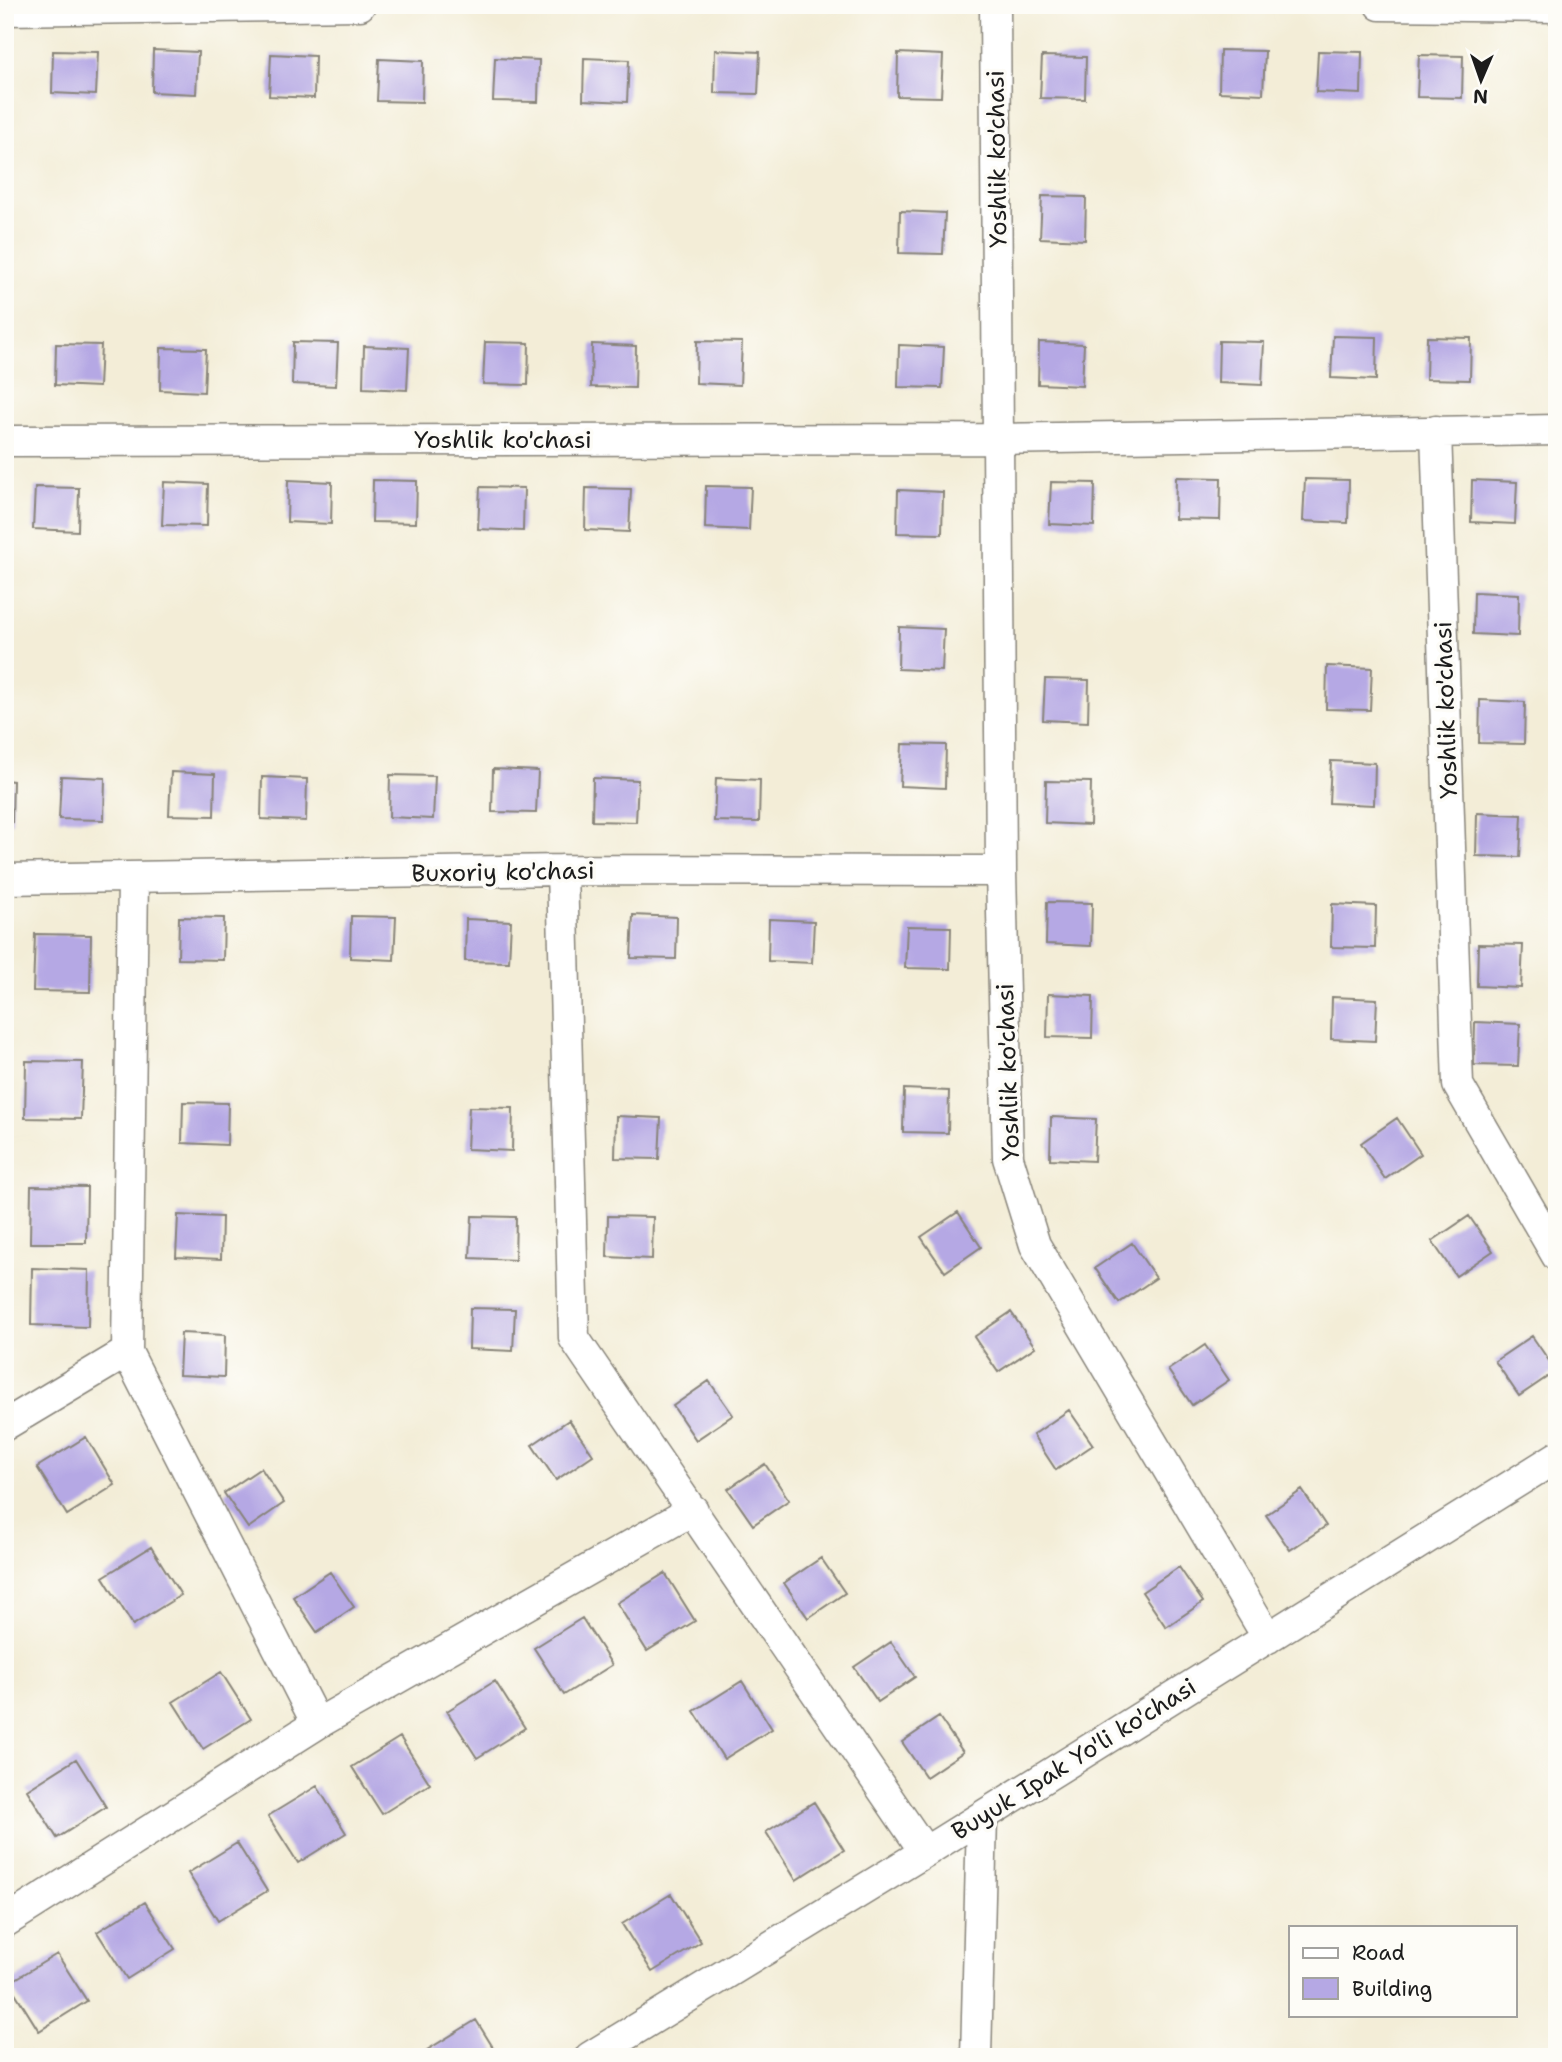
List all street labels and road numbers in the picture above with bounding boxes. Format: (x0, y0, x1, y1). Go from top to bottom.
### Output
street label: Yoshlik ko'chasi (979, 70, 1015, 248)
street label: Yoshlik ko'chasi (414, 424, 592, 456)
street label: Yoshlik ko'chasi (1427, 621, 1465, 799)
street label: Buxoriy ko'chasi (411, 854, 595, 890)
street label: Yoshlik ko'chasi (989, 983, 1027, 1161)
street label: Buyuk Ipak Yo'li ko'chasi (946, 1671, 1202, 1847)

